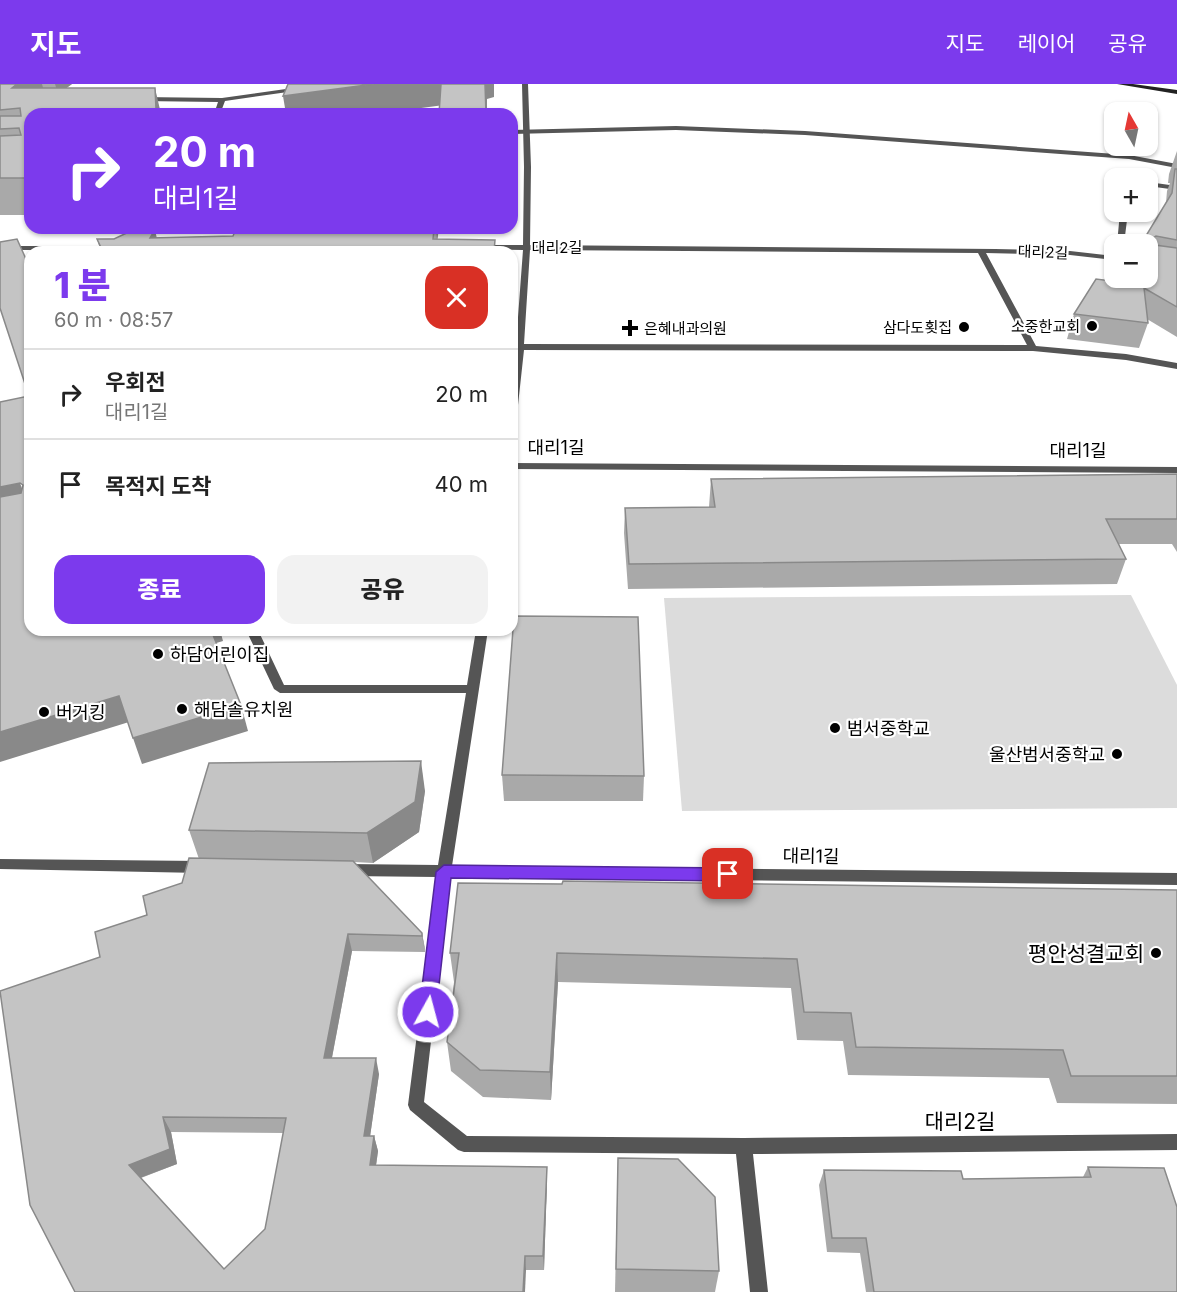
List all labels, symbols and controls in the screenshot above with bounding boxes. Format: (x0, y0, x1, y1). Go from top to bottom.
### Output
text: 지도 (30, 27, 82, 61)
text: 지도 (946, 31, 984, 56)
text: 레이어 (1017, 31, 1075, 56)
text: 공유 (1108, 31, 1147, 56)
north arrow (1104, 102, 1158, 156)
map controls (1104, 102, 1158, 288)
text: 20 m (153, 126, 256, 177)
icon: right (54, 132, 132, 210)
button: + (1104, 168, 1158, 222)
text: 대리1길 (153, 182, 239, 215)
button: − (1104, 234, 1158, 288)
street label: 대리2길 (532, 238, 582, 257)
street label: 대리2길 (1017, 242, 1069, 262)
text: 1 분 (54, 263, 111, 307)
button: close (425, 266, 488, 329)
text: 60 m · 08:57 (54, 308, 173, 332)
place label: 소중한교회 (1011, 317, 1080, 336)
place label: 삼다도횟집 (883, 318, 952, 337)
marker: 은혜내과의원 (621, 319, 639, 337)
place label: 은혜내과의원 (644, 319, 727, 338)
marker: 소중한교회 (1085, 319, 1099, 333)
marker: 삼다도횟집 (957, 320, 971, 334)
text: 우회전 (105, 369, 166, 395)
icon: right (54, 378, 87, 411)
text: 20 m (435, 381, 488, 407)
text: 대리1길 (105, 400, 168, 424)
street label: 대리1길 (527, 437, 585, 458)
street label: 대리1길 (1049, 440, 1107, 461)
icon: arrive (54, 468, 87, 501)
text: 40 m (434, 471, 488, 497)
text: 목적지 도착 (105, 473, 211, 499)
button: 종료 (54, 555, 265, 624)
button: 공유 (277, 555, 488, 624)
place label: 하담어린이집 (170, 644, 269, 665)
marker: 하담어린이집 (151, 647, 165, 661)
place label: 해담솔유치원 (194, 699, 293, 720)
place label: 버거킹 (56, 702, 106, 723)
marker: 해담솔유치원 (175, 702, 189, 716)
marker: 버거킹 (37, 705, 51, 719)
place label: 범서중학교 (847, 718, 930, 739)
marker: 범서중학교 (828, 721, 842, 735)
place label: 울산범서중학교 (989, 744, 1105, 765)
marker: 울산범서중학교 (1110, 747, 1124, 761)
street label: 대리1길 (782, 845, 840, 867)
pin (702, 848, 753, 899)
icon: arrive (711, 857, 744, 890)
place label: 평안성결교회 (1028, 941, 1144, 966)
marker: 평안성결교회 (1149, 946, 1163, 960)
position arrow (396, 980, 460, 1044)
street label: 대리2길 (925, 1109, 995, 1134)

